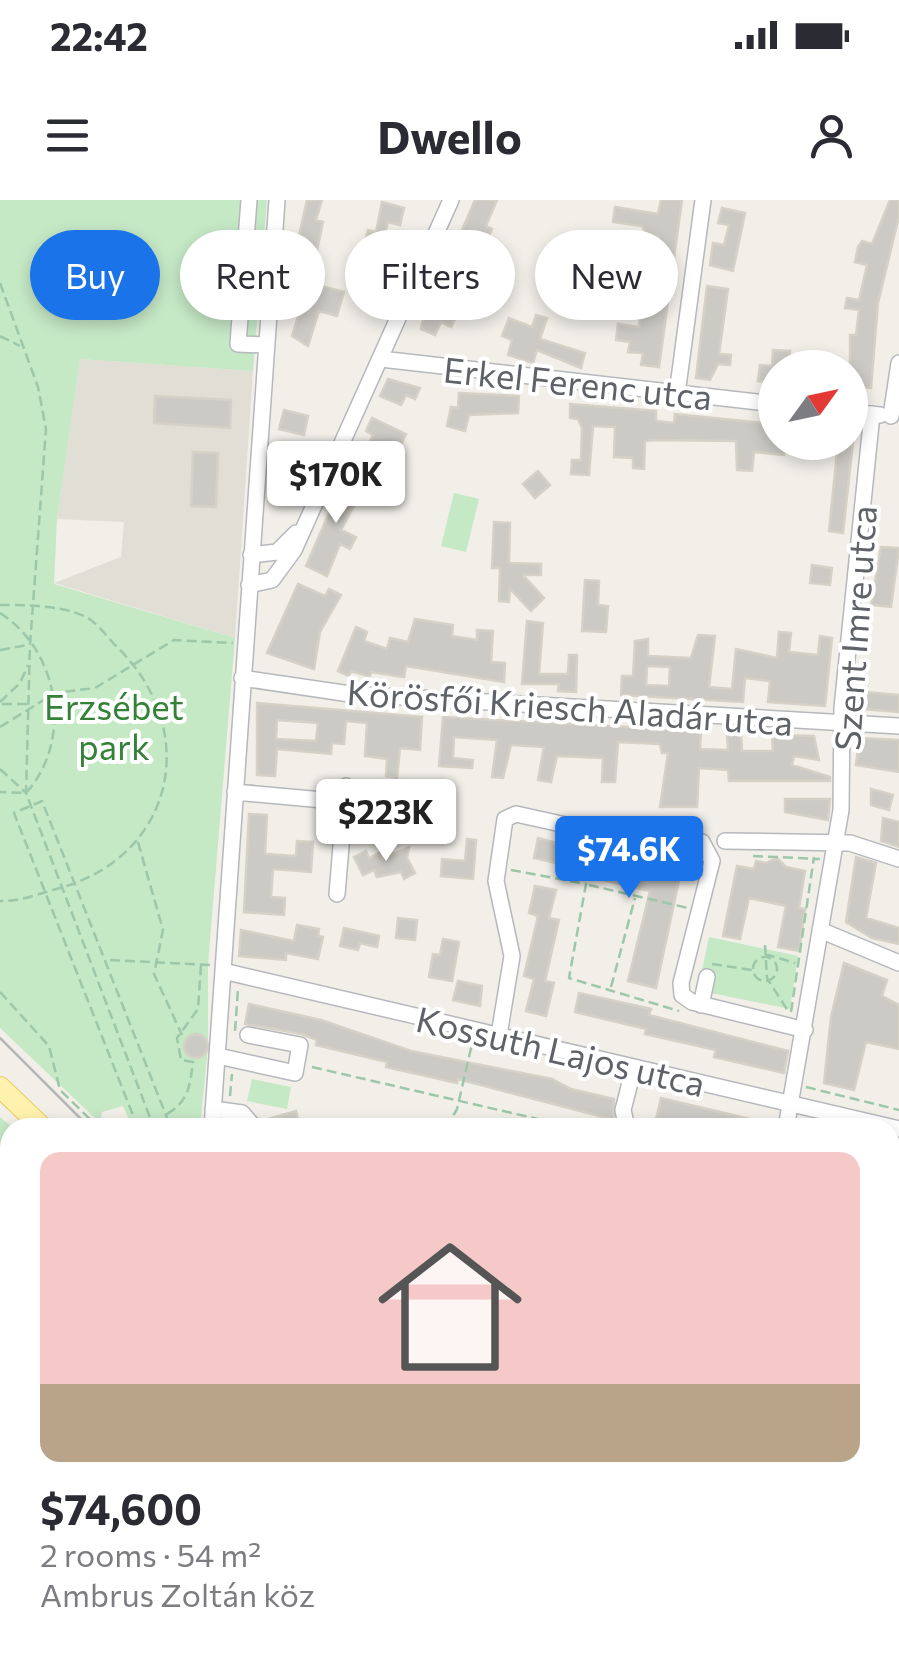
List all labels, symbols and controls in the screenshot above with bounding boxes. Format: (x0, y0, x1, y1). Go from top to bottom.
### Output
text: 22:42 (50, 12, 148, 59)
icon: menu (40, 108, 95, 163)
text: Dwello (377, 108, 522, 163)
icon: person (804, 108, 859, 163)
chip: Buy (30, 230, 160, 320)
chip: Rent (180, 230, 325, 320)
chip: Filters (345, 230, 515, 320)
chip: New (535, 230, 678, 320)
street label: Erkel Ferenc utca (442, 347, 714, 417)
north arrow (758, 350, 868, 460)
map controls (758, 350, 868, 460)
pin: $170K (266, 441, 406, 526)
text: $170K (289, 453, 383, 493)
street label: Szent Imre utca (824, 504, 884, 752)
street label: Körösfői Kriesch Aladár utca (345, 669, 795, 743)
park label: Erzsébet park (44, 684, 184, 767)
pin: $223K (316, 779, 456, 864)
text: $223K (338, 791, 434, 831)
pin: $74.6K (548, 816, 710, 901)
text: $74.6K (577, 828, 681, 868)
street label: Kossuth Lajos utca (412, 996, 710, 1104)
icon: home (360, 1217, 540, 1397)
text: $74,600 (40, 1482, 202, 1534)
text: 2 rooms · 54 m² (40, 1534, 261, 1574)
text: Ambrus Zoltán köz (40, 1574, 315, 1614)

